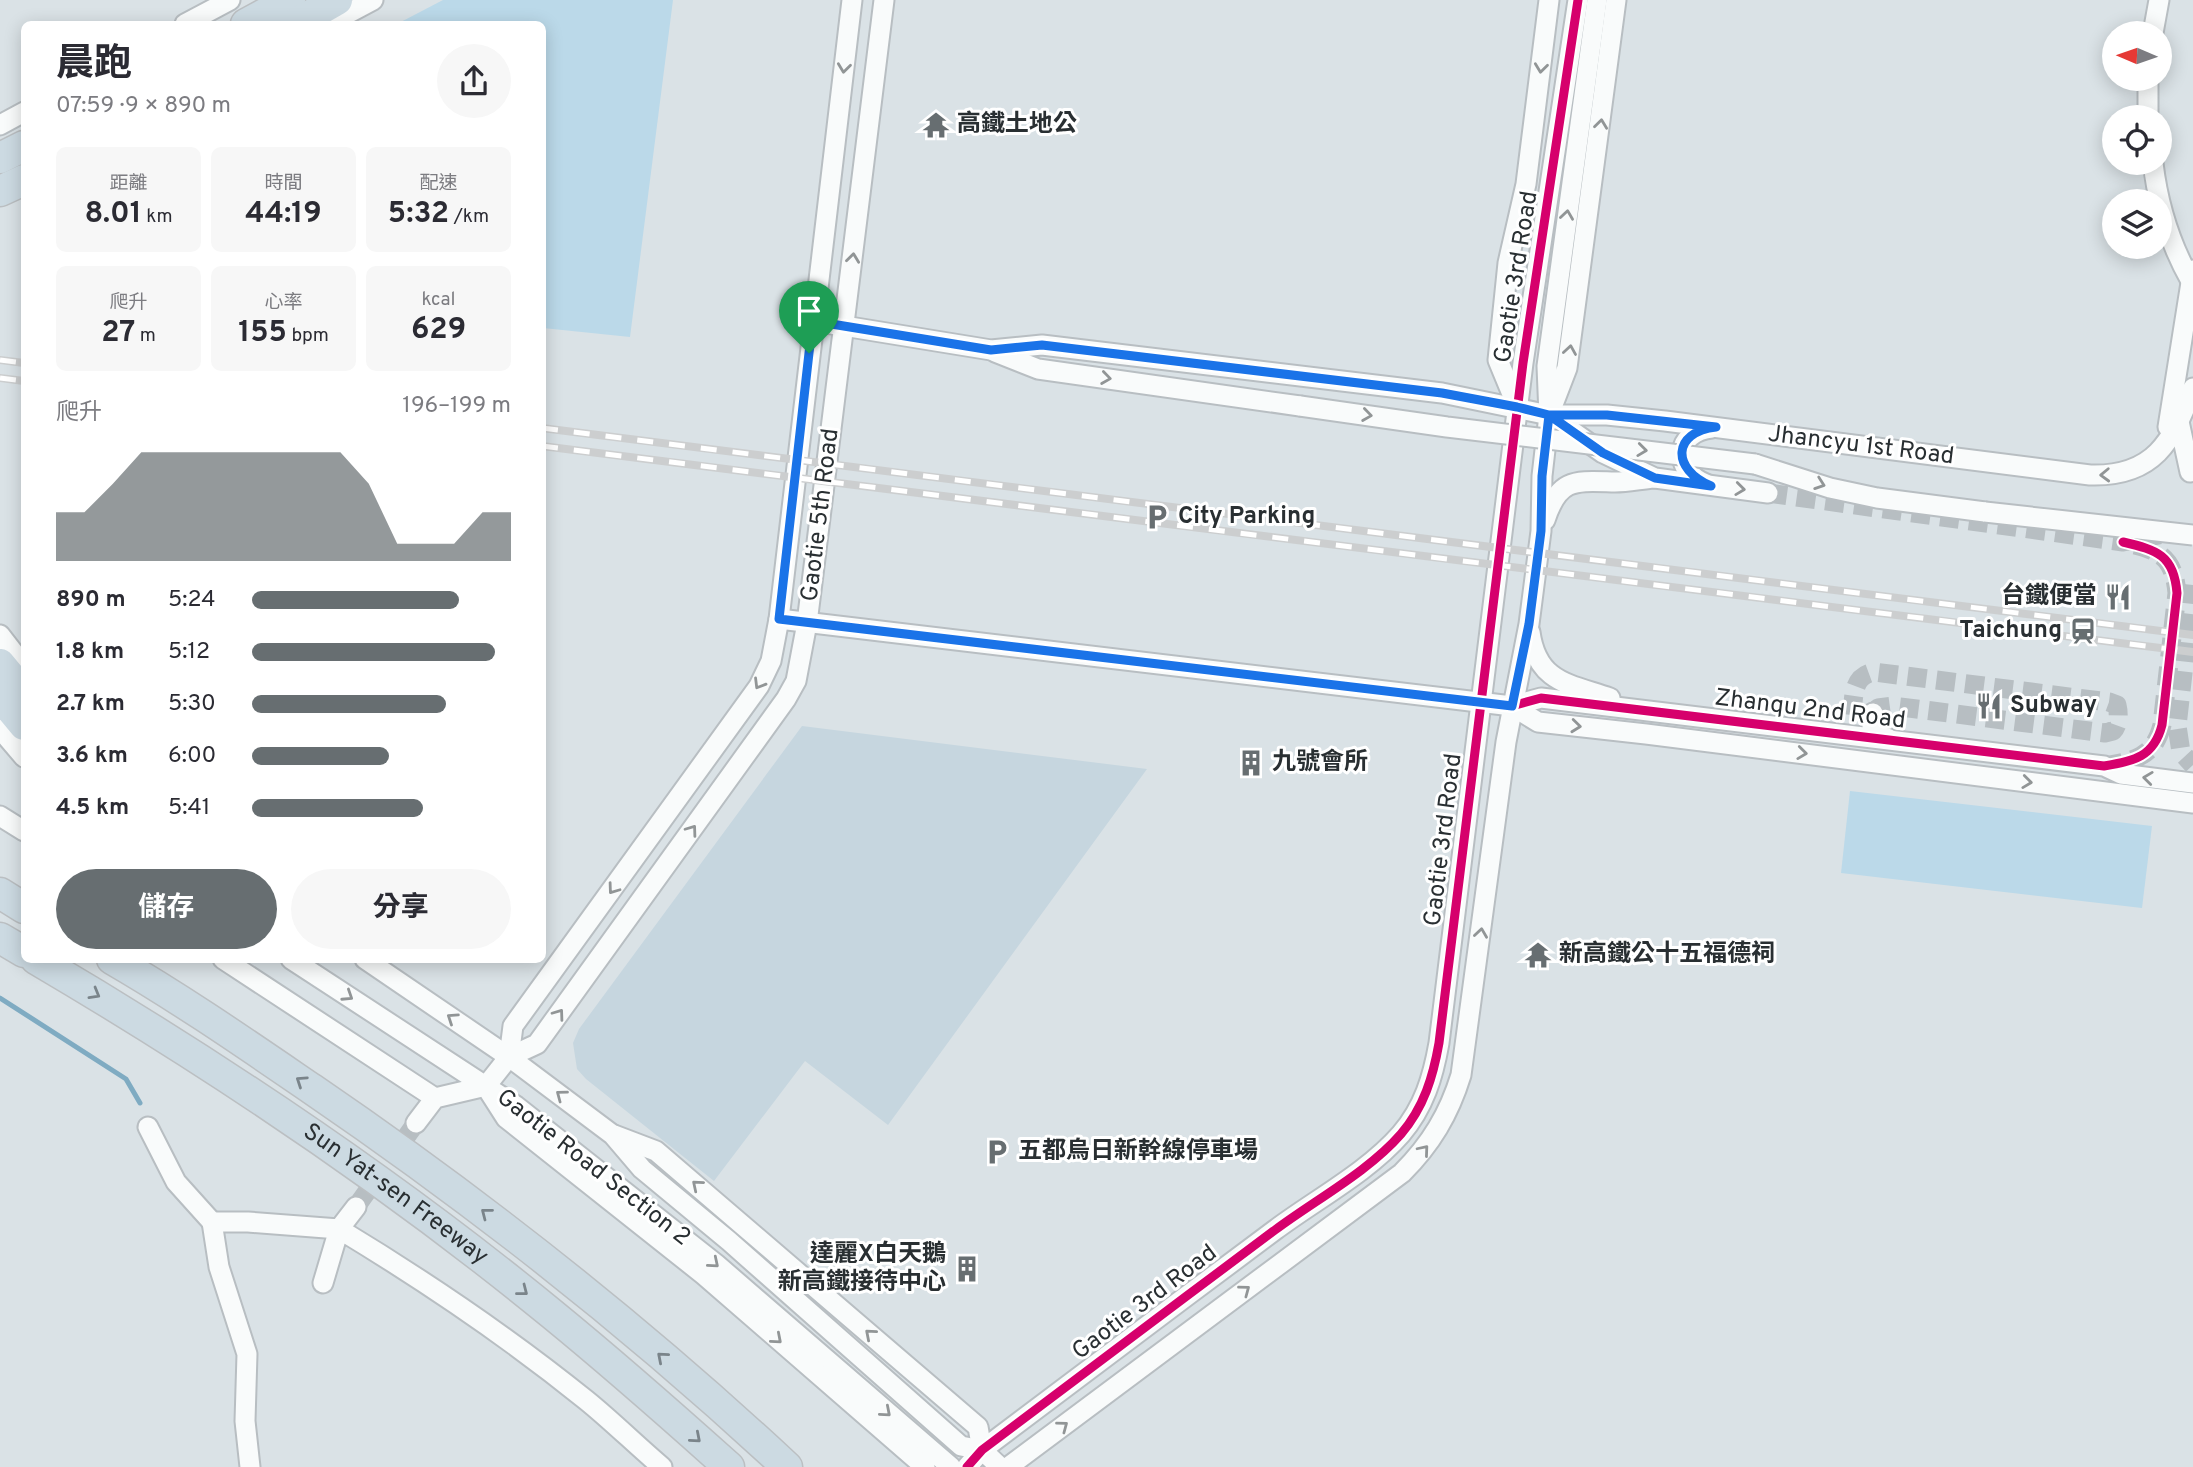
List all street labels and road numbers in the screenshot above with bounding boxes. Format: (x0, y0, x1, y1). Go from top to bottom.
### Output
street label: Gaotie 3rd Road (1489, 189, 1545, 365)
street label: Jhancyu 1st Road (1766, 420, 1956, 472)
street label: Gaotie 5th Road (796, 427, 846, 603)
street label: Zhanqu 2nd Road (1713, 683, 1907, 737)
street label: Gaotie 3rd Road (1419, 752, 1469, 928)
street label: Gaotie Road Section 2 (490, 1083, 696, 1253)
street label: Sun Yat-sen Freeway (297, 1117, 494, 1272)
street label: Gaotie 3rd Road (1067, 1239, 1223, 1367)

